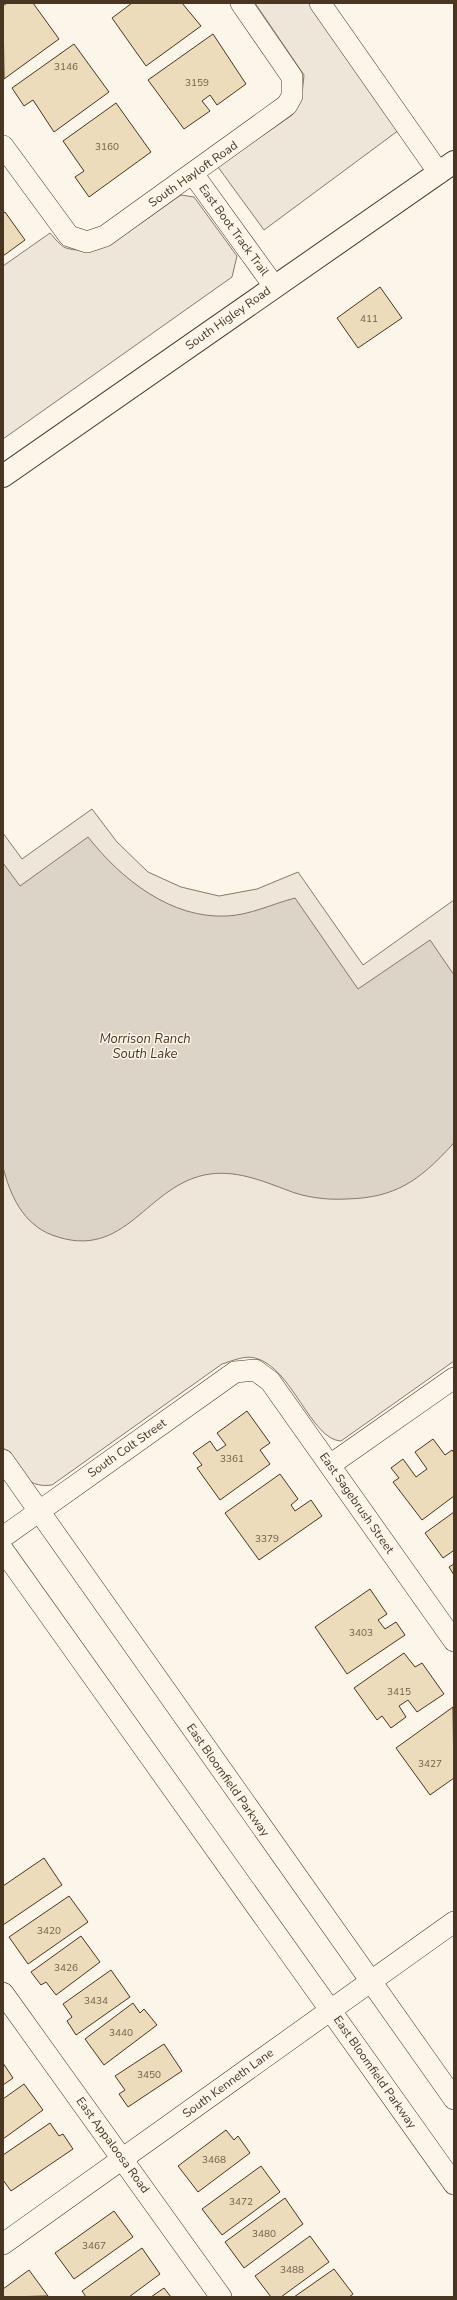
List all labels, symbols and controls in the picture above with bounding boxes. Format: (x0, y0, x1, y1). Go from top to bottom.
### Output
house number: 3146 (54, 60, 78, 74)
house number: 3159 (185, 76, 209, 90)
street label: South Hayloft Road (145, 137, 241, 211)
house number: 3160 (95, 140, 119, 154)
street label: East Boot Track Trail (195, 181, 273, 279)
street label: South Higley Road (182, 283, 274, 353)
house number: 411 (360, 312, 378, 326)
water label: Morrison Ranch South Lake (99, 1030, 191, 1063)
street label: South Colt Street (84, 1414, 170, 1481)
street label: East Sagebrush Street (316, 1449, 398, 1557)
house number: 3361 (220, 1452, 244, 1466)
house number: 3379 (255, 1532, 279, 1546)
house number: 3403 (349, 1626, 373, 1640)
house number: 3415 (387, 1685, 411, 1699)
street label: East Bloomfield Parkway (183, 1720, 274, 1840)
house number: 3427 (418, 1757, 442, 1771)
house number: 3420 (37, 1924, 61, 1938)
house number: 3426 (54, 1961, 78, 1975)
house number: 3434 (84, 1994, 108, 2008)
street label: East Bloomfield Parkway (330, 2012, 421, 2132)
house number: 3440 (109, 2026, 133, 2040)
street label: South Kenneth Lane (179, 2045, 277, 2121)
house number: 3450 (137, 2068, 161, 2082)
street label: East Appaloosa Road (73, 2094, 153, 2196)
house number: 3468 (202, 2153, 226, 2167)
house number: 3472 (229, 2195, 253, 2209)
house number: 3480 (252, 2227, 276, 2241)
house number: 3467 (82, 2239, 106, 2253)
house number: 3488 (280, 2263, 304, 2277)

